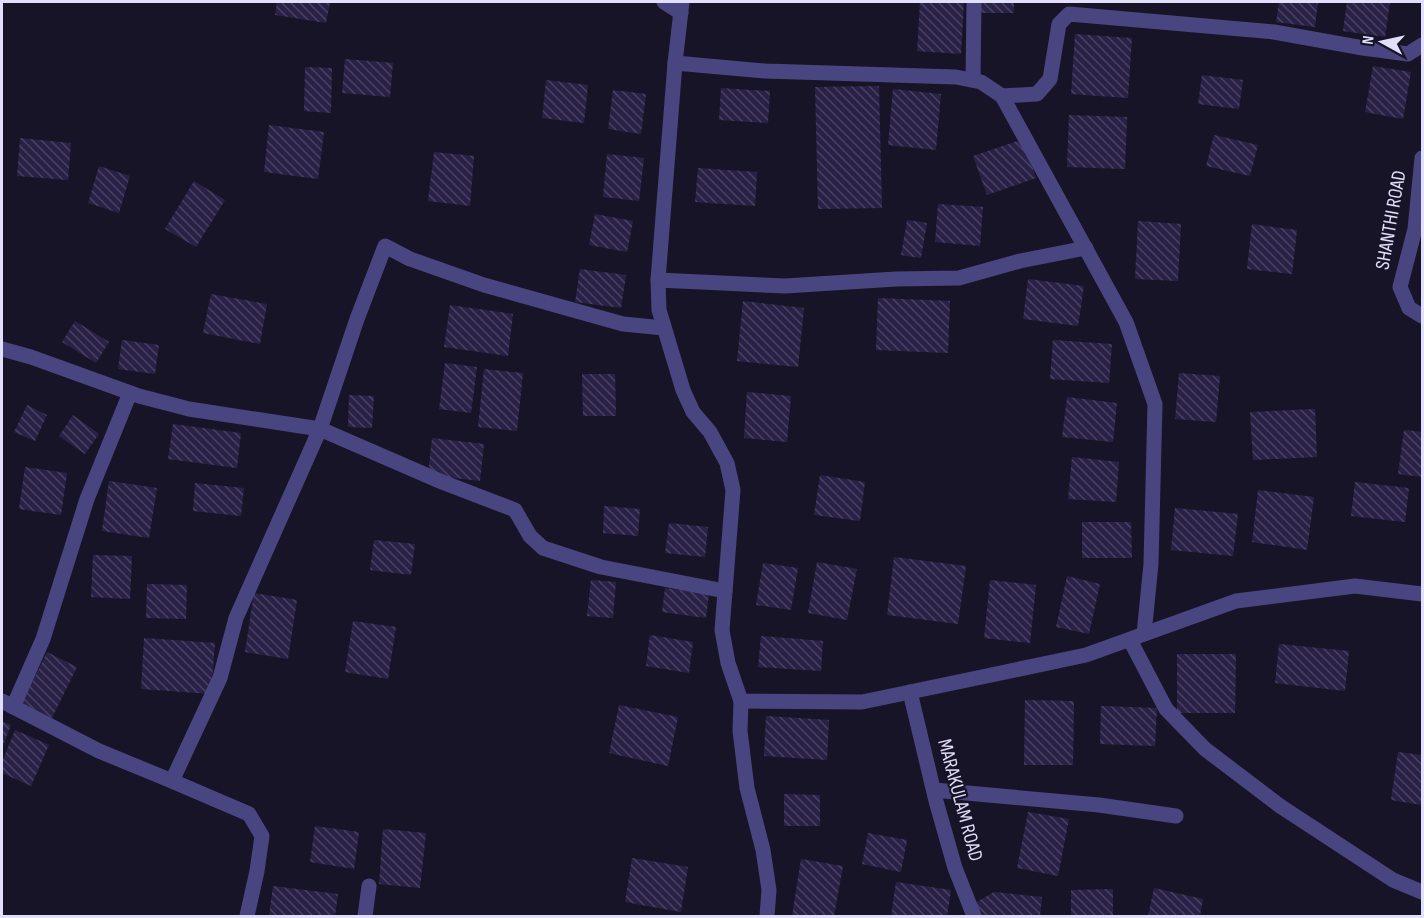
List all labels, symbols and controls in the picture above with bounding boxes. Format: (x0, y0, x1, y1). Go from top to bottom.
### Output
north arrow (1352, 12, 1412, 72)
text: N (1359, 35, 1379, 46)
street label: SHANTHI ROAD (1370, 169, 1412, 271)
street label: MARAKULAM ROAD (932, 736, 988, 864)

